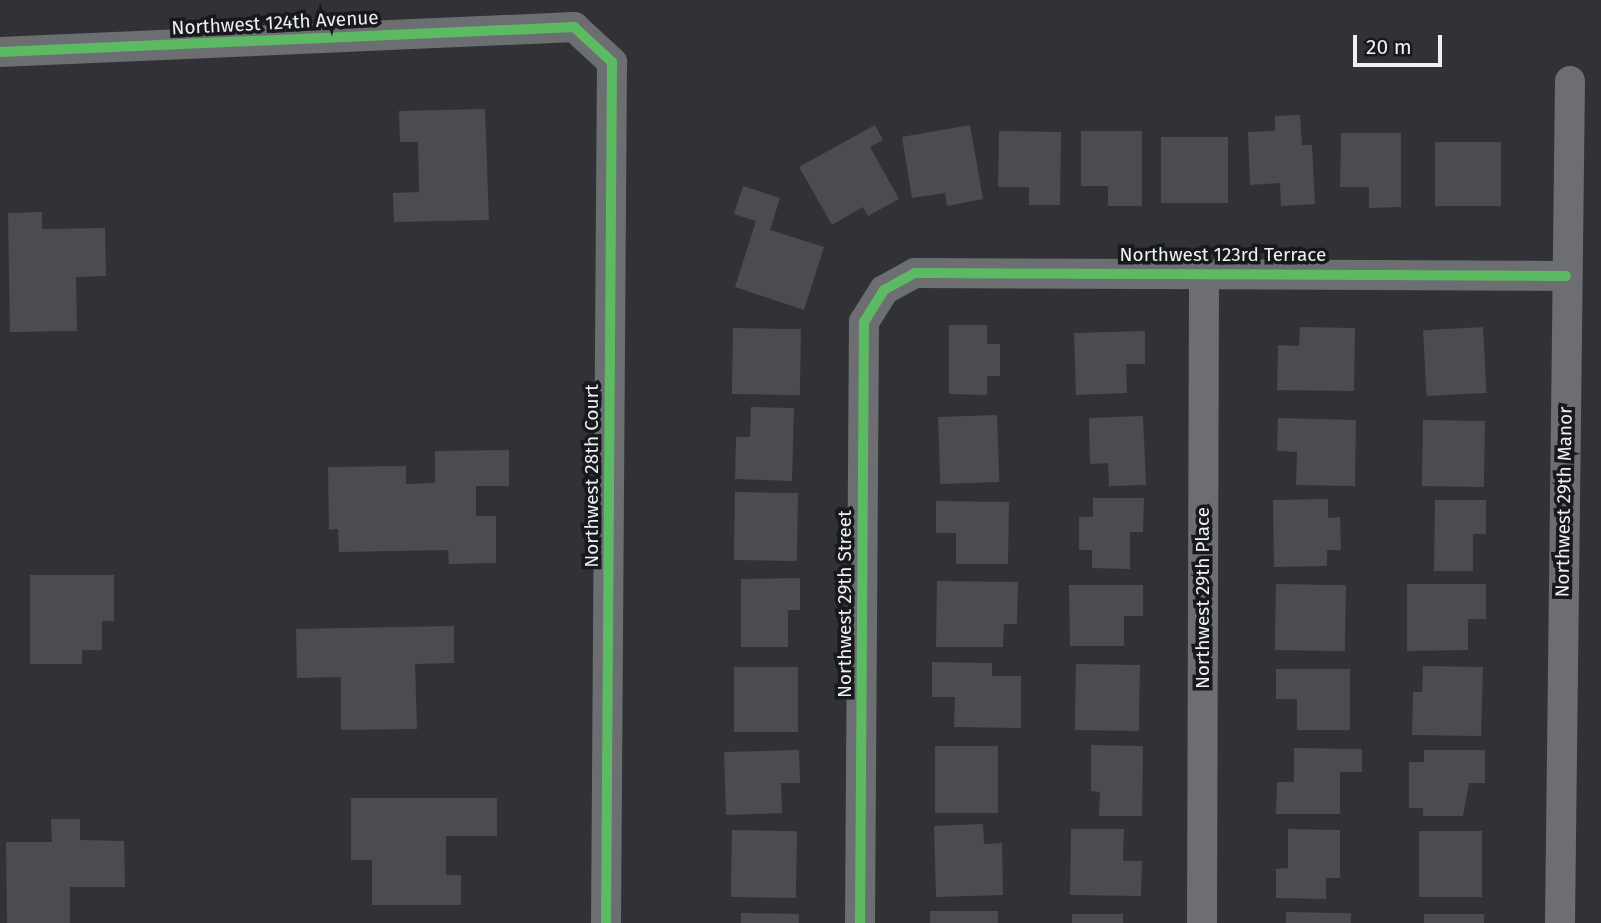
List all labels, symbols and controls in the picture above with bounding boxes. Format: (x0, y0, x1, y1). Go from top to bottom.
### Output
street label: Northwest 124th Avenue (171, 6, 379, 40)
scale bar (1356, 21, 1445, 65)
text: 20 m (1366, 34, 1412, 60)
street label: Northwest 123rd Terrace (1120, 244, 1326, 266)
street label: Northwest 28th Court (581, 384, 603, 568)
street label: Northwest 29th Manor (1551, 406, 1577, 598)
street label: Northwest 29th Place (1192, 507, 1214, 689)
street label: Northwest 29th Street (834, 510, 856, 698)

